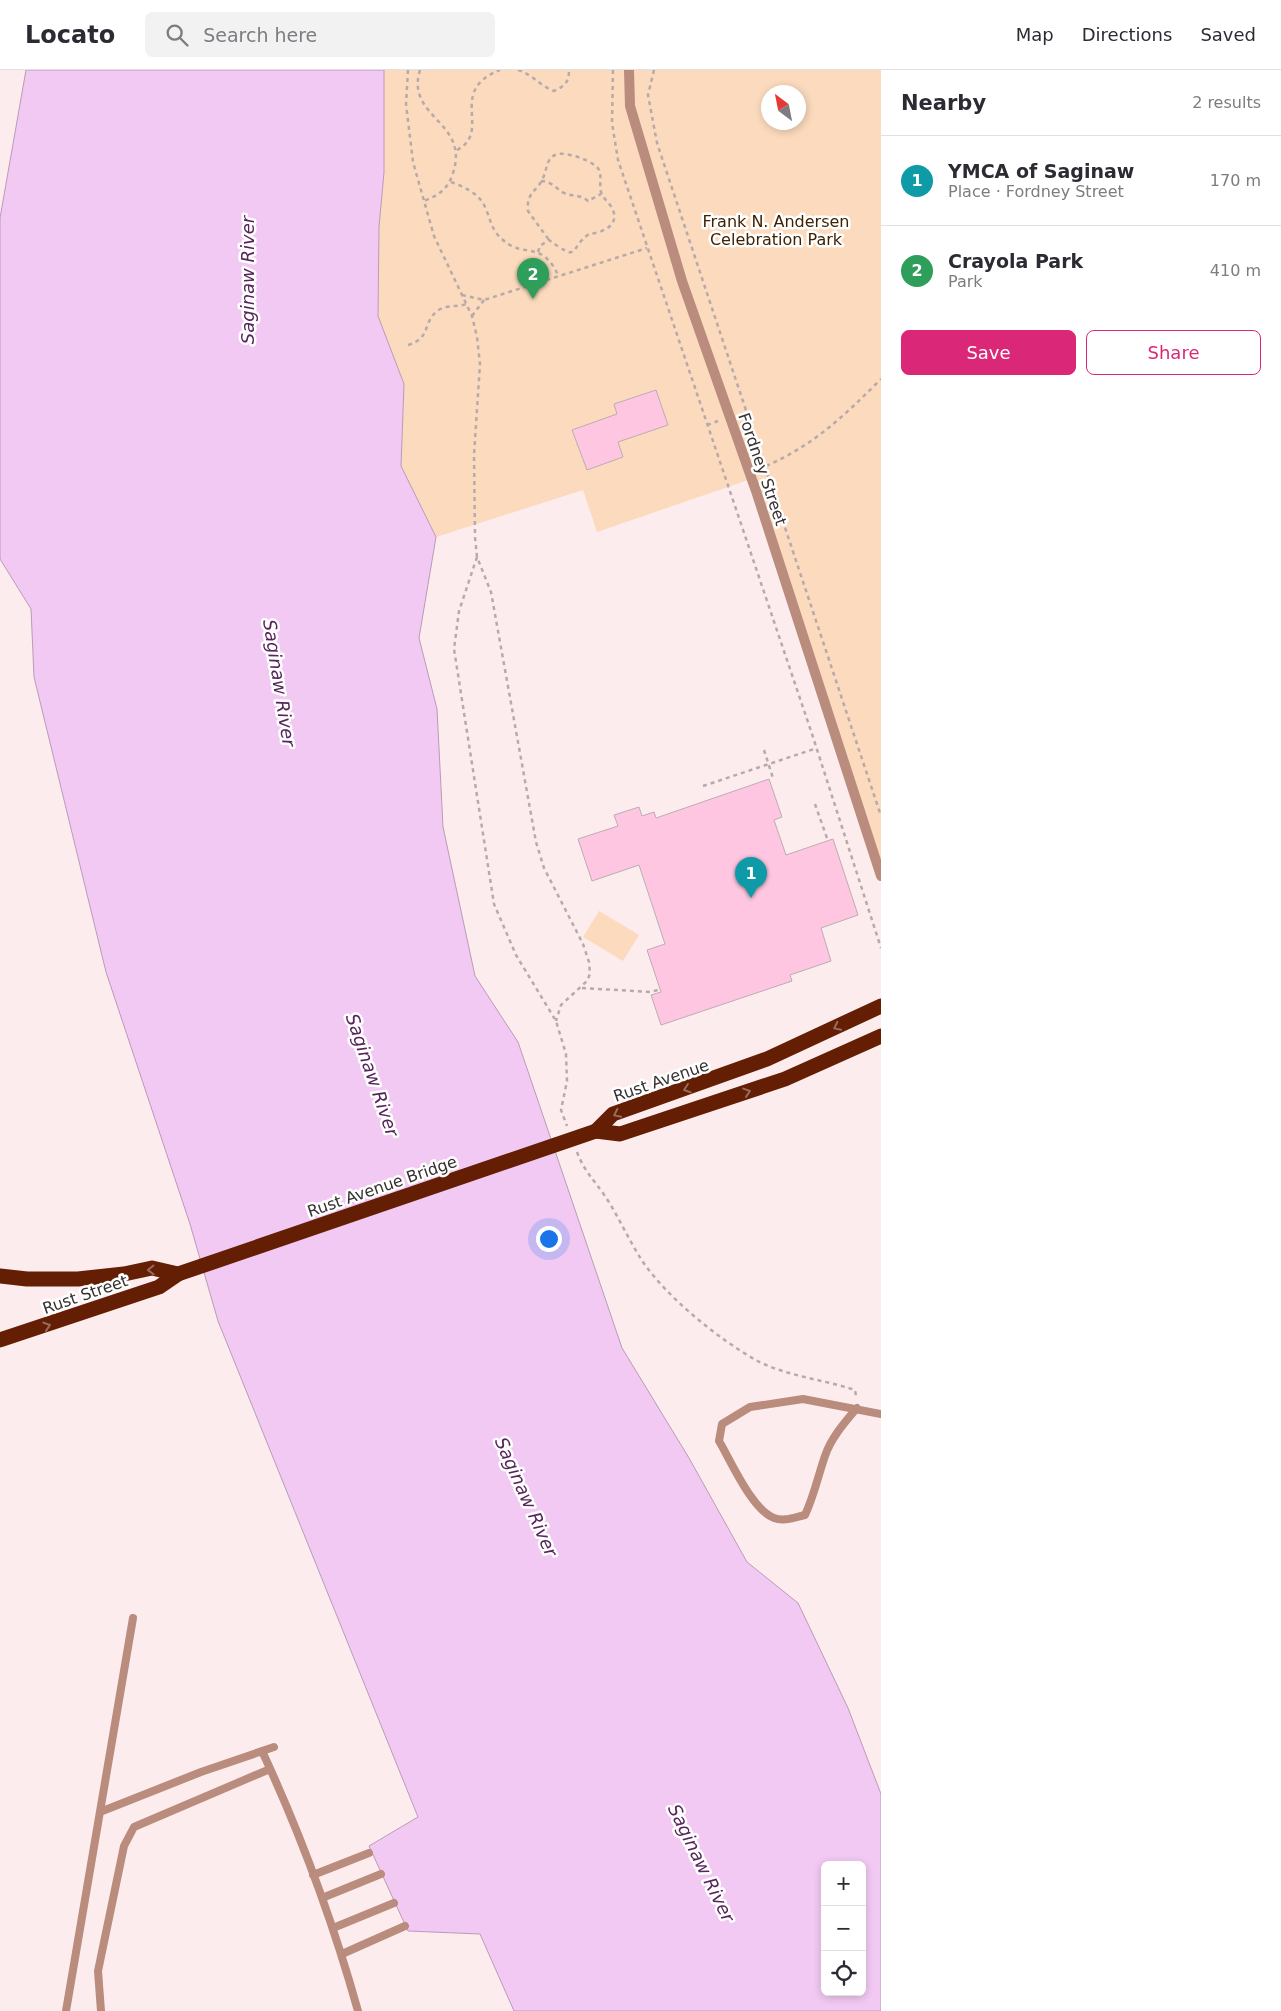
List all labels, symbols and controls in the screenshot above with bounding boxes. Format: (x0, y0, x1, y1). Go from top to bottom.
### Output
search box (145, 12, 495, 57)
text: Locato (25, 21, 115, 49)
icon: search (163, 21, 191, 49)
text: Search here (203, 24, 317, 46)
text: Map (1016, 24, 1054, 45)
text: Directions (1082, 24, 1172, 45)
text: Saved (1200, 24, 1256, 45)
north arrow (761, 85, 806, 130)
text: Nearby (901, 91, 986, 115)
text: 2 results (1192, 93, 1261, 112)
text: YMCA of Saginaw (948, 160, 1134, 182)
text: 1 (911, 171, 923, 190)
text: 170 m (1210, 171, 1261, 190)
text: Place · Fordney Street (948, 182, 1124, 201)
park label: Frank N. Andersen Celebration Park (702, 212, 850, 249)
water label: Saginaw River (237, 214, 258, 344)
text: Crayola Park (948, 250, 1083, 272)
pin: 2 (517, 258, 549, 299)
text: 2 (911, 261, 923, 280)
text: 410 m (1210, 261, 1261, 280)
text: Park (948, 272, 983, 291)
button: Save (901, 330, 1076, 375)
button: Share (1086, 330, 1261, 375)
street label: Fordney Street (734, 410, 791, 528)
water label: Saginaw River (259, 618, 300, 750)
pin: 1 (735, 857, 767, 898)
water label: Saginaw River (342, 1011, 404, 1140)
one-way arrow (833, 1021, 842, 1031)
street label: Rust Avenue (611, 1055, 711, 1106)
one-way arrow (683, 1083, 692, 1093)
one-way arrow (742, 1088, 750, 1098)
one-way arrow (614, 1107, 623, 1117)
street label: Rust Avenue Bridge (305, 1152, 459, 1221)
your location (536, 1226, 562, 1252)
one-way arrow (147, 1264, 155, 1275)
street label: Rust Street (40, 1271, 130, 1318)
one-way arrow (42, 1322, 50, 1332)
water label: Saginaw River (491, 1434, 563, 1561)
water label: Saginaw River (664, 1800, 740, 1927)
map controls (821, 1861, 866, 1996)
button: + (821, 1861, 866, 1906)
button: − (821, 1906, 866, 1951)
button: locate (821, 1951, 866, 1996)

